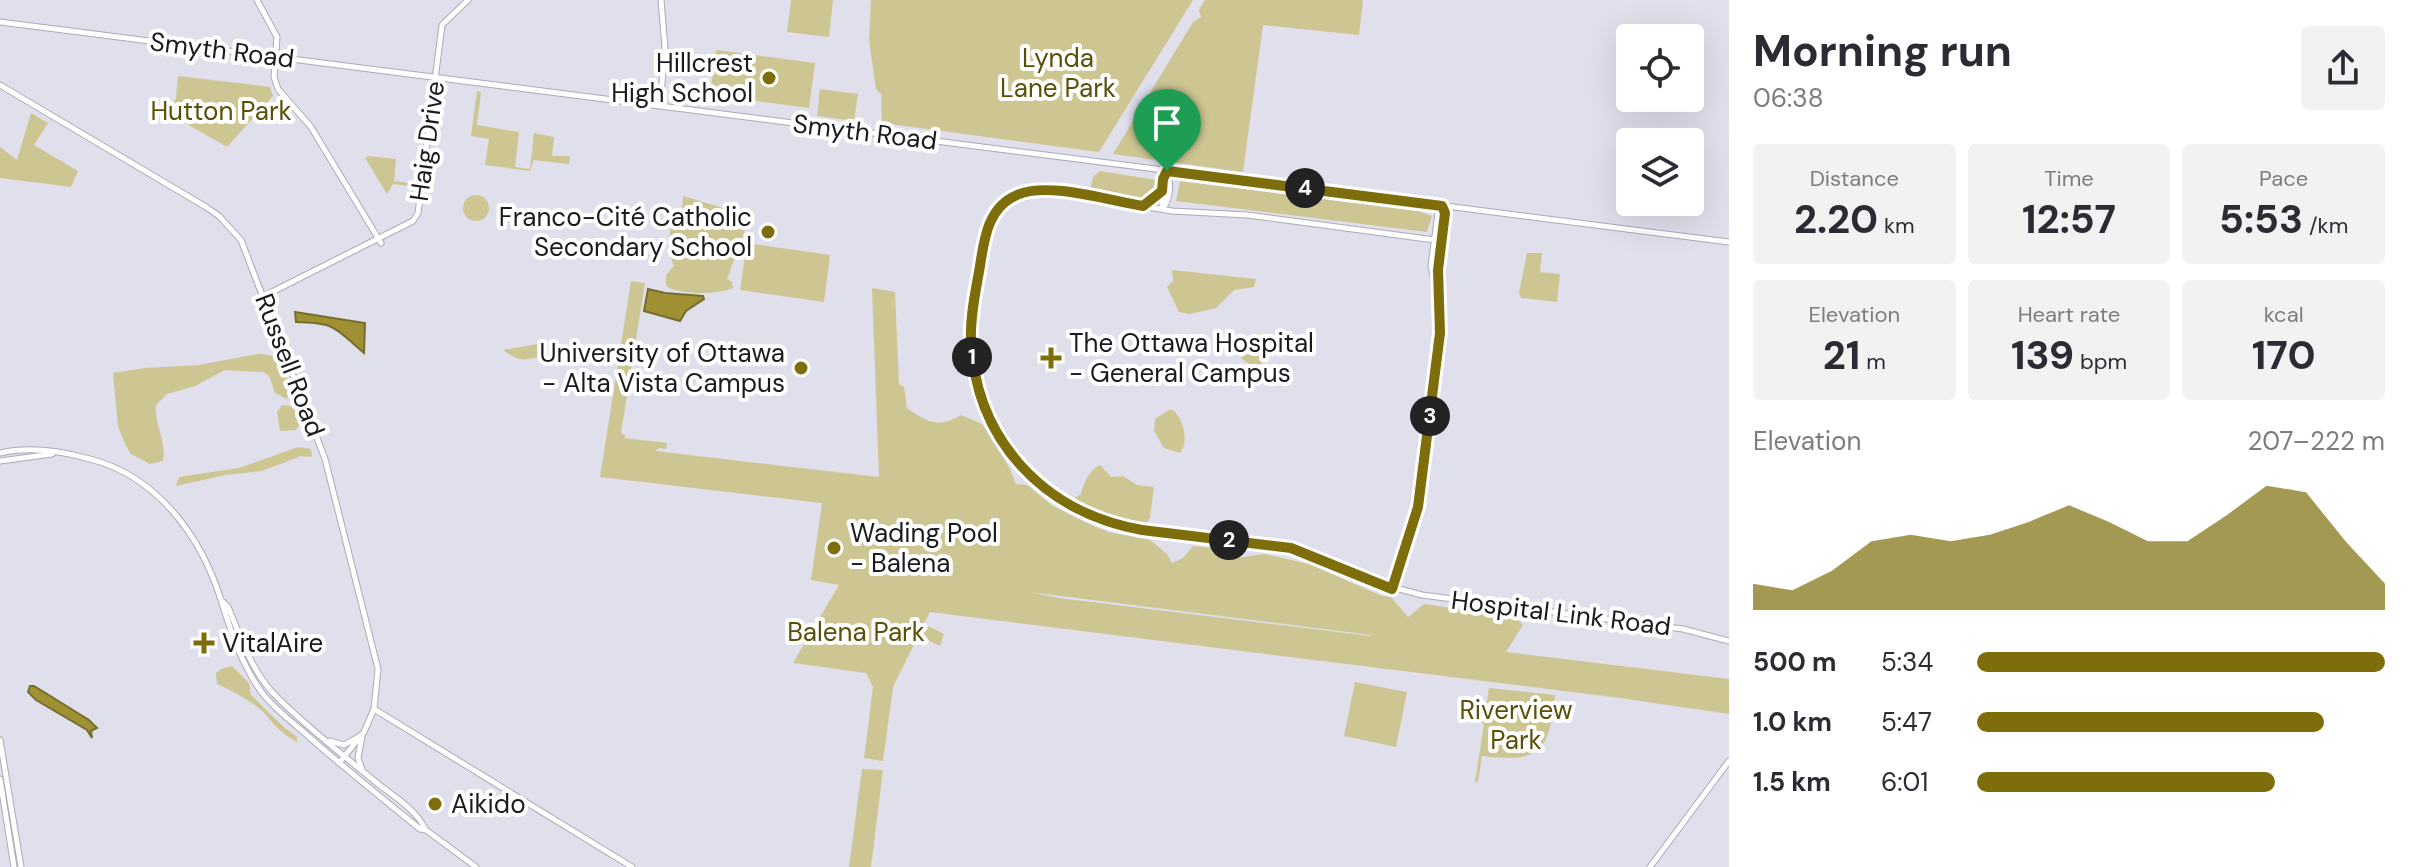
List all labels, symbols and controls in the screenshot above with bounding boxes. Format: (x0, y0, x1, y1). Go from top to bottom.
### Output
text: Morning run (1753, 22, 2012, 80)
street label: Smyth Road (148, 24, 296, 76)
map controls (1616, 24, 1704, 216)
button: locate (1616, 24, 1704, 112)
button: share (2301, 26, 2385, 110)
park label: Lynda Lane Park (1000, 41, 1116, 105)
place label: Hillcrest High School (611, 46, 753, 110)
marker: Hillcrest High School (760, 69, 778, 87)
street label: Haig Drive (402, 79, 452, 203)
text: 06:38 (1753, 81, 1824, 115)
pin (1133, 89, 1201, 171)
park label: Hutton Park (150, 94, 292, 128)
icon: arrive (1145, 101, 1189, 145)
street label: Smyth Road (791, 106, 939, 158)
button: layers (1616, 128, 1704, 216)
text: Distance (1810, 164, 1899, 193)
text: Time (2044, 164, 2094, 193)
text: Pace (2259, 164, 2308, 193)
pin: 4 (1285, 168, 1325, 208)
text: 4 (1298, 173, 1312, 202)
text: 2.20 (1794, 193, 1878, 245)
text: 12:57 (2022, 193, 2116, 245)
text: 5:53 (2219, 193, 2303, 245)
place label: Franco-Cité Catholic Secondary School (499, 200, 752, 264)
text: km (1878, 211, 1915, 240)
text: /km (2303, 211, 2348, 240)
marker: Franco-Cité Catholic Secondary School (759, 223, 777, 241)
street label: Russell Road (247, 289, 333, 441)
text: Elevation (1808, 300, 1900, 329)
text: Heart rate (2018, 300, 2120, 329)
text: kcal (2264, 300, 2304, 329)
place label: The Ottawa Hospital - General Campus (1069, 326, 1314, 390)
text: 21 (1823, 329, 1860, 381)
text: 139 (2011, 329, 2074, 381)
text: 170 (2252, 329, 2316, 381)
place label: University of Ottawa - Alta Vista Campus (539, 336, 785, 400)
pin: 1 (952, 337, 992, 377)
text: 1 (968, 342, 976, 371)
marker: The Ottawa Hospital - General Campus (1040, 347, 1062, 369)
text: m (1860, 347, 1886, 376)
text: bpm (2074, 347, 2127, 376)
marker: University of Ottawa - Alta Vista Campus (792, 359, 810, 377)
pin: 3 (1410, 396, 1450, 436)
text: 3 (1423, 401, 1437, 430)
text: Elevation (1753, 424, 1861, 458)
text: 207–222 m (2247, 424, 2385, 458)
place label: Wading Pool - Balena (850, 516, 998, 580)
pin: 2 (1209, 520, 1249, 560)
text: 2 (1223, 525, 1235, 554)
marker: Wading Pool - Balena (825, 539, 843, 557)
street label: Hospital Link Road (1449, 583, 1673, 643)
park label: Balena Park (787, 615, 925, 649)
place label: VitalAire (222, 626, 323, 660)
marker: VitalAire (193, 632, 215, 654)
text: 500 m (1753, 645, 1836, 679)
text: 5:34 (1881, 645, 1933, 679)
park label: Riverview Park (1459, 693, 1573, 757)
text: 1.0 km (1753, 705, 1832, 739)
text: 5:47 (1881, 705, 1932, 739)
text: 1.5 km (1753, 765, 1831, 799)
text: 6:01 (1881, 765, 1928, 799)
place label: Aikido (451, 787, 526, 821)
marker: Aikido (426, 795, 444, 813)

